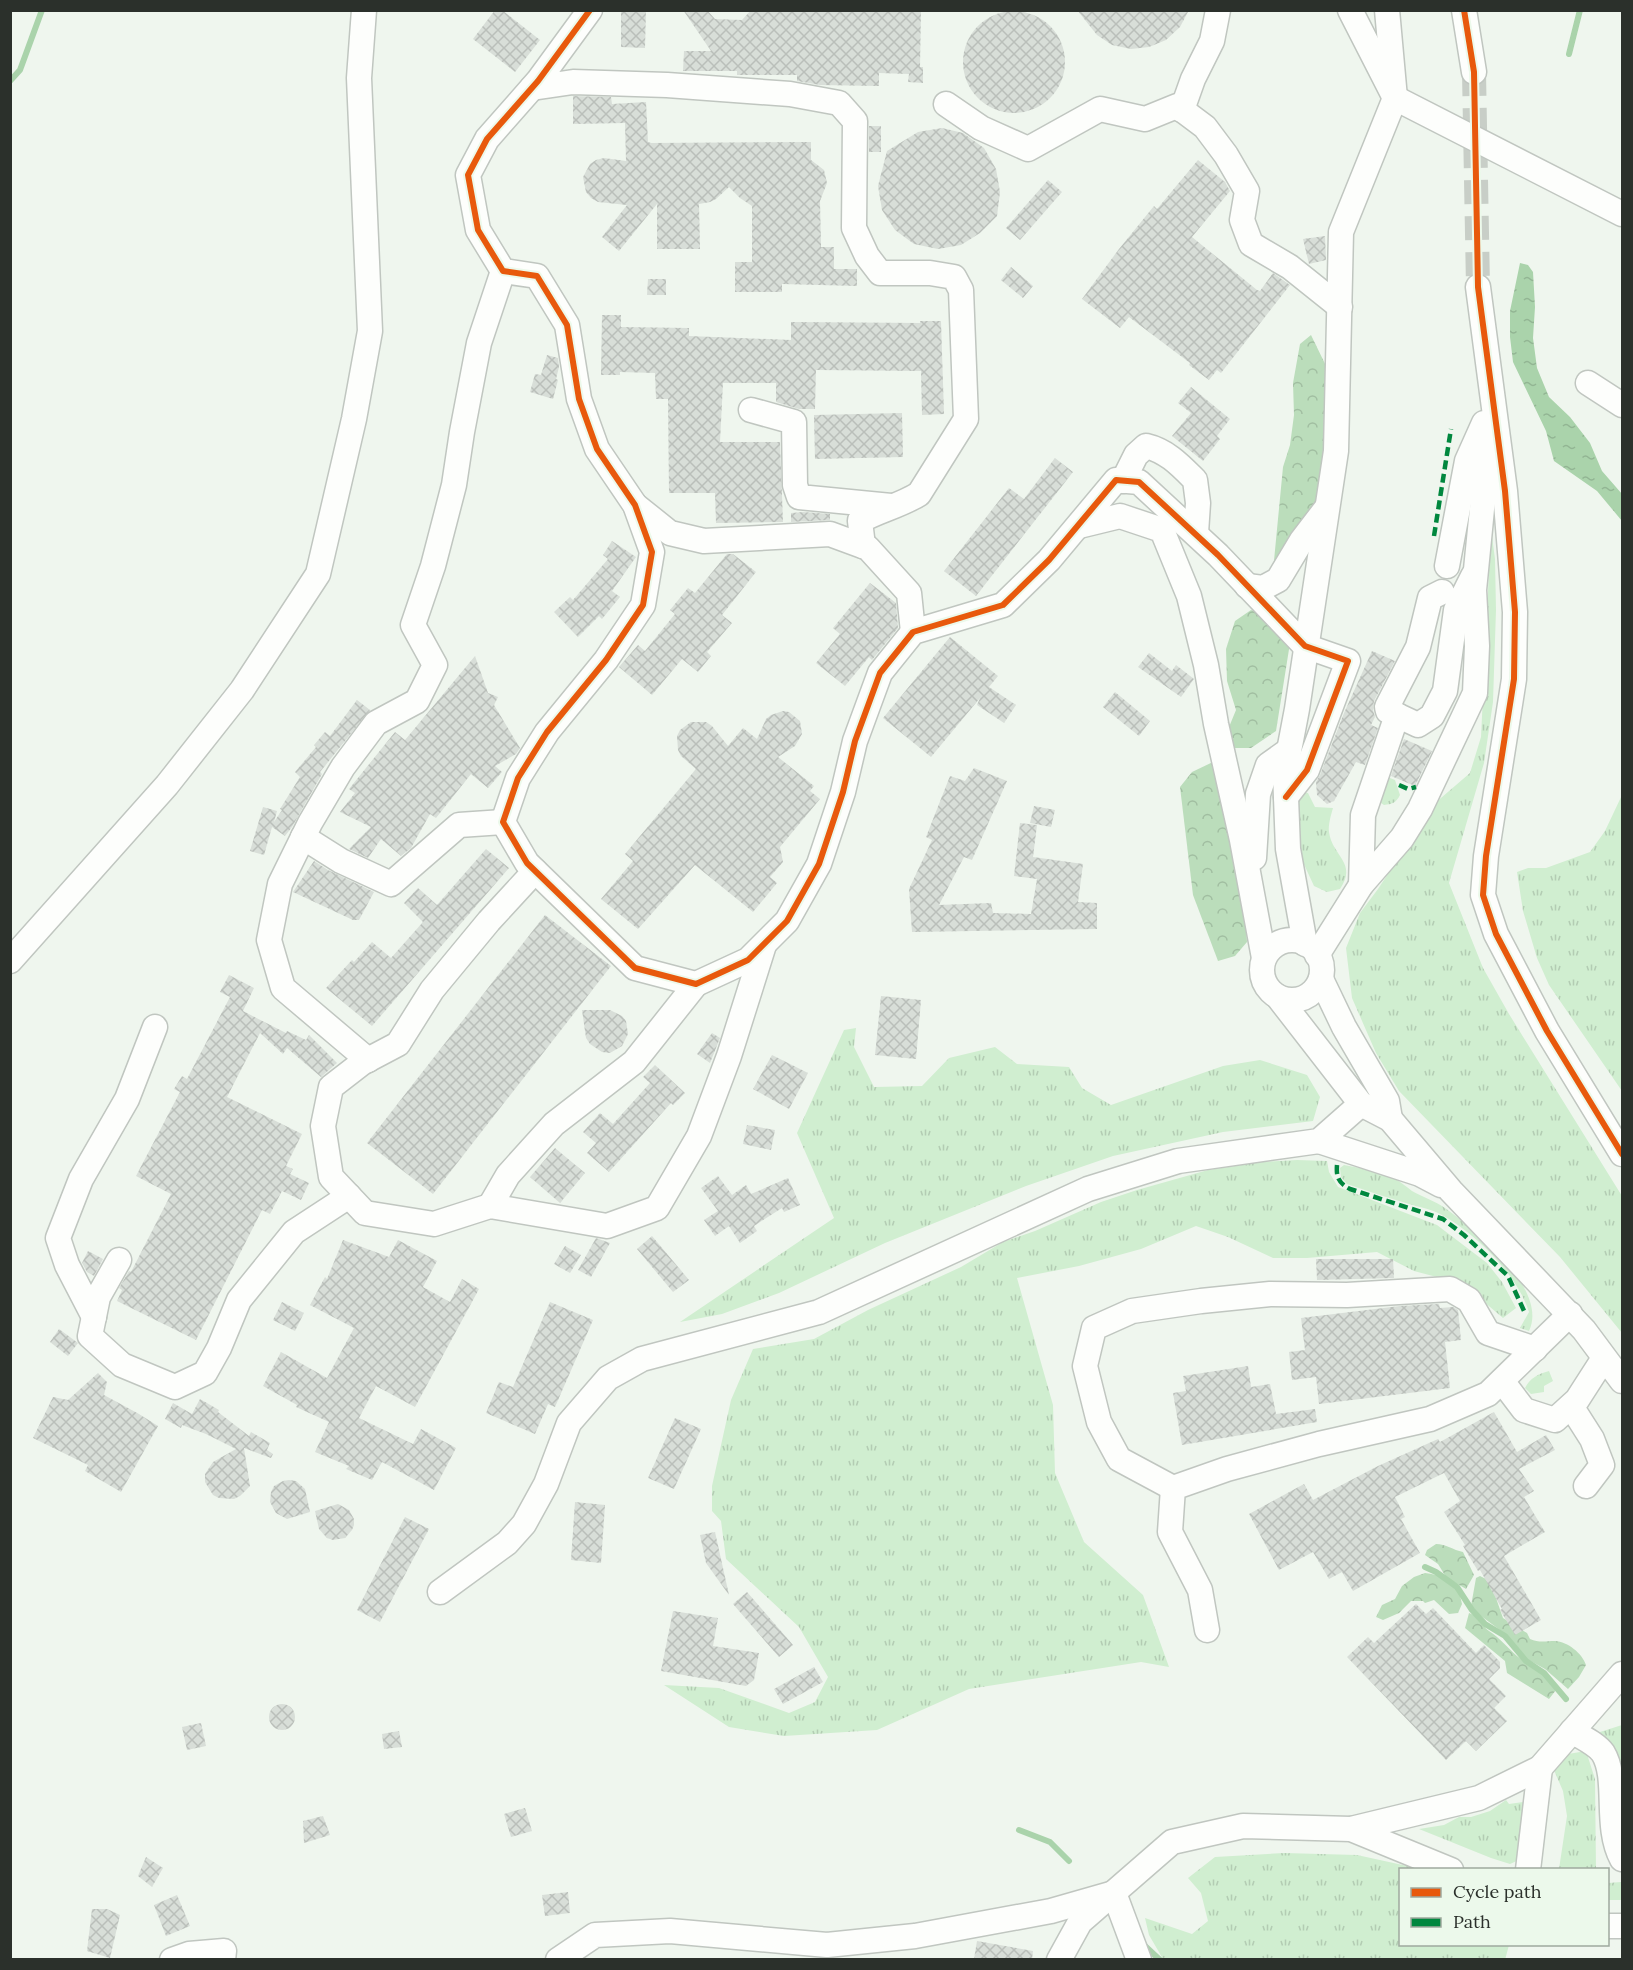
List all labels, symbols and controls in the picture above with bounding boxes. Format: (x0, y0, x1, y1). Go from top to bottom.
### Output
legend (1399, 1868, 1609, 1946)
text: Cycle path (1453, 1880, 1542, 1903)
text: Path (1453, 1910, 1491, 1933)

